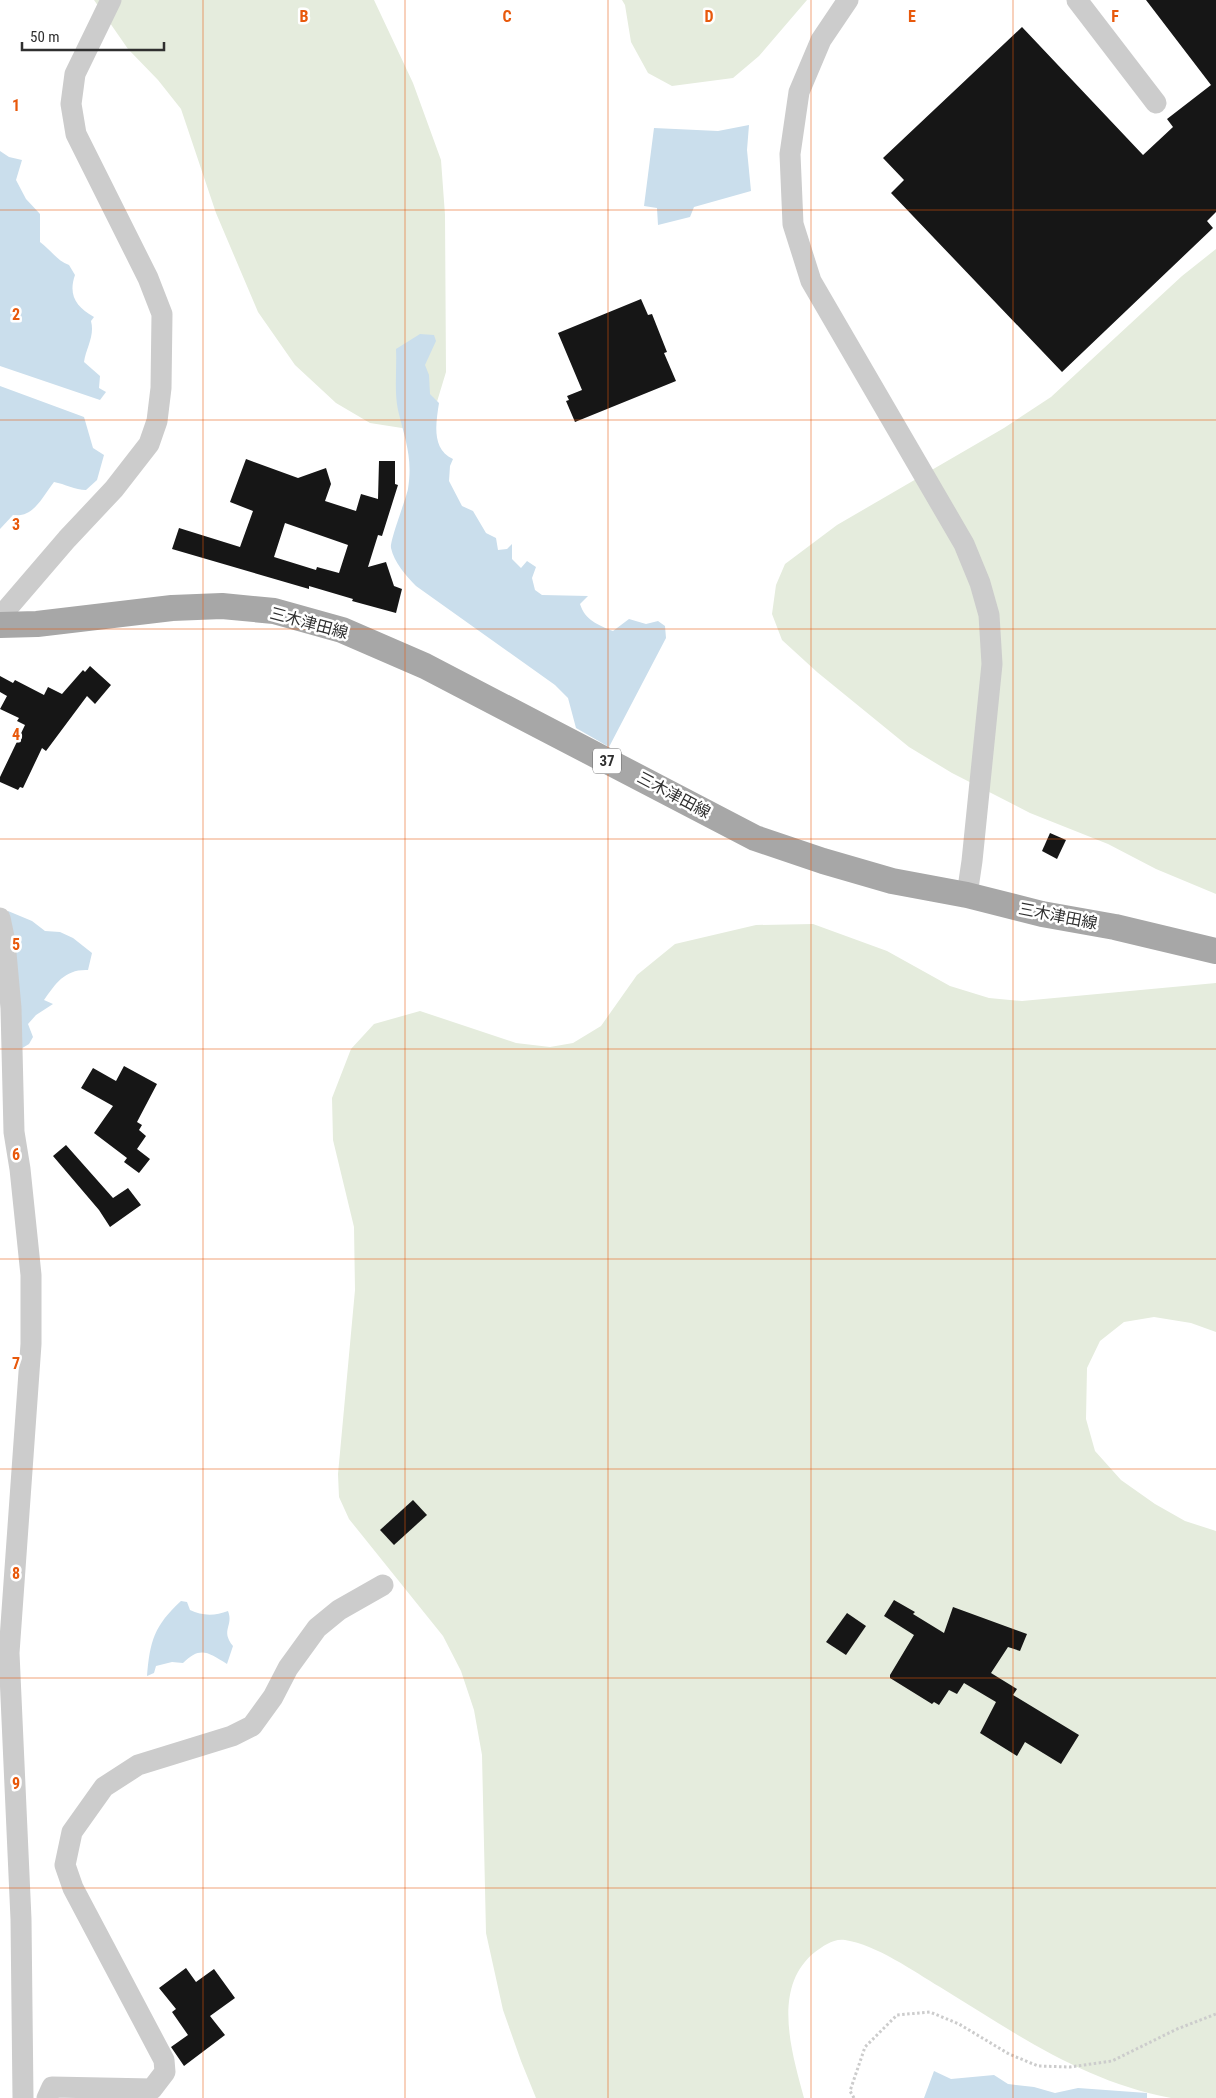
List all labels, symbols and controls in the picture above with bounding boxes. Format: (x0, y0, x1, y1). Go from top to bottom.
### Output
text: B (300, 7, 309, 26)
text: C (502, 7, 512, 26)
text: D (704, 7, 714, 26)
text: E (908, 7, 916, 26)
text: F (1111, 7, 1119, 26)
scale bar (22, 20, 165, 52)
text: 50 m (30, 28, 60, 46)
text: 1 (12, 96, 20, 115)
text: 2 (12, 305, 20, 324)
text: 3 (12, 515, 20, 534)
street label: 三木津田線 (268, 603, 350, 643)
text: 4 (12, 725, 20, 744)
road number: 37 (593, 748, 621, 774)
street label: 三木津田線 (634, 768, 714, 822)
street label: 三木津田線 (1017, 899, 1099, 933)
text: 5 (12, 935, 20, 954)
text: 6 (12, 1145, 20, 1164)
text: 7 (12, 1354, 20, 1373)
text: 8 (12, 1564, 20, 1583)
text: 9 (12, 1774, 20, 1793)

